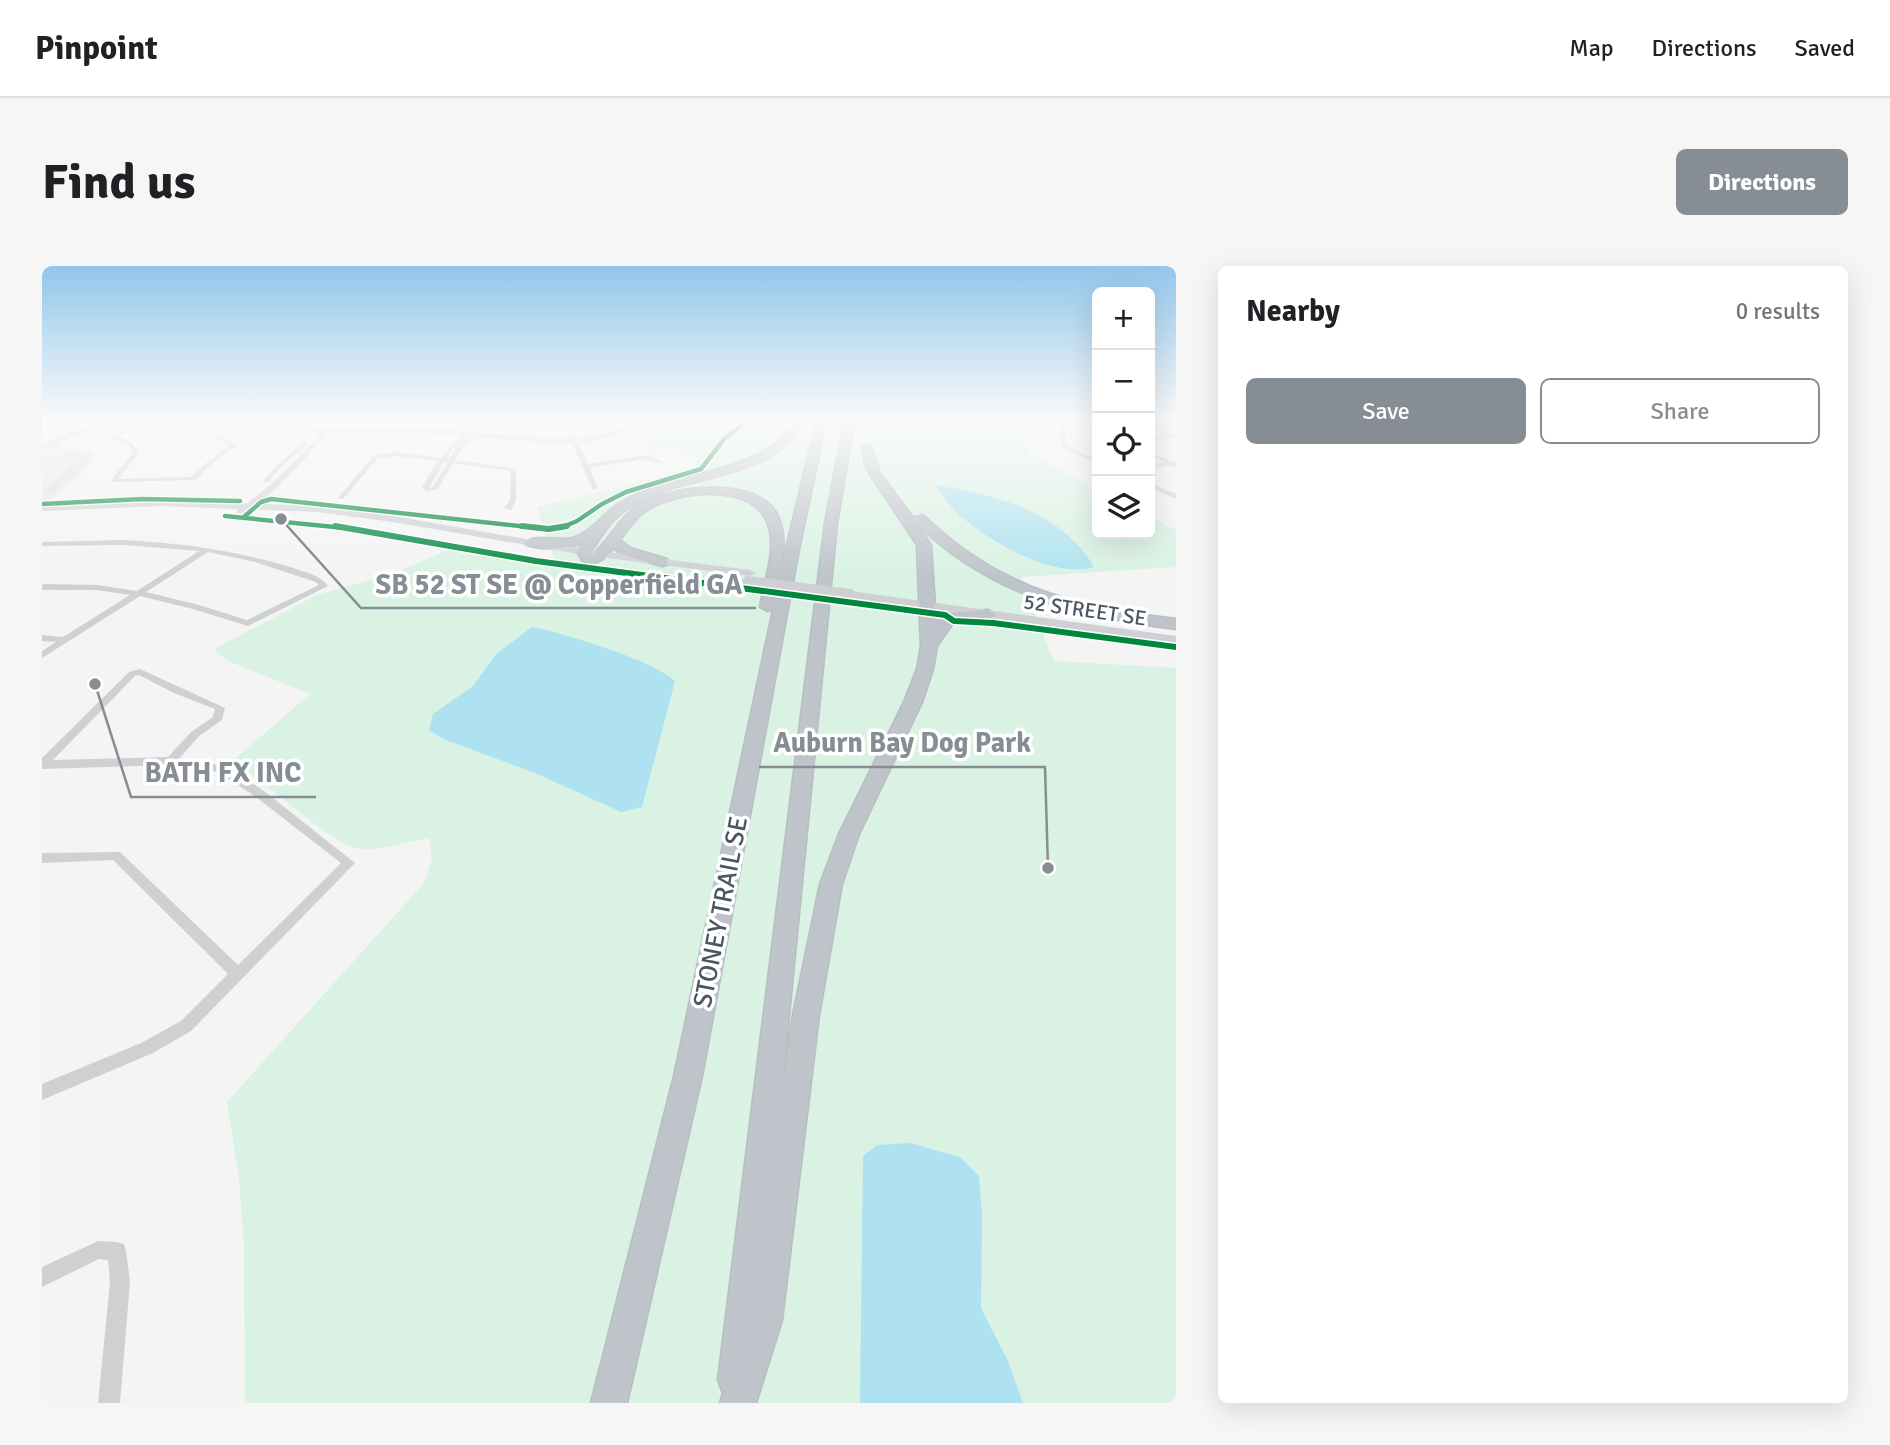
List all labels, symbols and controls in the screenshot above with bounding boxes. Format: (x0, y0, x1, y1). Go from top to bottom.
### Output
text: Pinpoint (35, 28, 158, 69)
text: Map (1569, 33, 1614, 63)
text: Directions (1652, 33, 1757, 63)
text: Saved (1795, 33, 1855, 63)
button: Directions (1676, 149, 1848, 215)
text: Find us (42, 152, 195, 212)
map controls (1092, 287, 1155, 539)
button: + (1092, 287, 1155, 350)
text: Nearby (1246, 293, 1340, 330)
text: 0 results (1736, 297, 1820, 326)
button: − (1092, 350, 1155, 413)
button: Save (1246, 378, 1526, 444)
button: Share (1540, 378, 1820, 444)
button: locate (1092, 413, 1155, 476)
button: layers (1092, 476, 1155, 539)
callout: SB 52 ST SE @ Copperfield GA (361, 559, 756, 608)
text: SB 52 ST SE @ Copperfield GA (376, 568, 743, 602)
street label: 52 STREET SE (1022, 589, 1148, 631)
callout: Auburn Bay Dog Park (759, 718, 1045, 767)
text: Auburn Bay Dog Park (773, 726, 1031, 760)
callout: BATH FX INC (131, 748, 316, 797)
text: BATH FX INC (145, 756, 301, 790)
street label: STONEY TRAIL SE (687, 814, 755, 1010)

